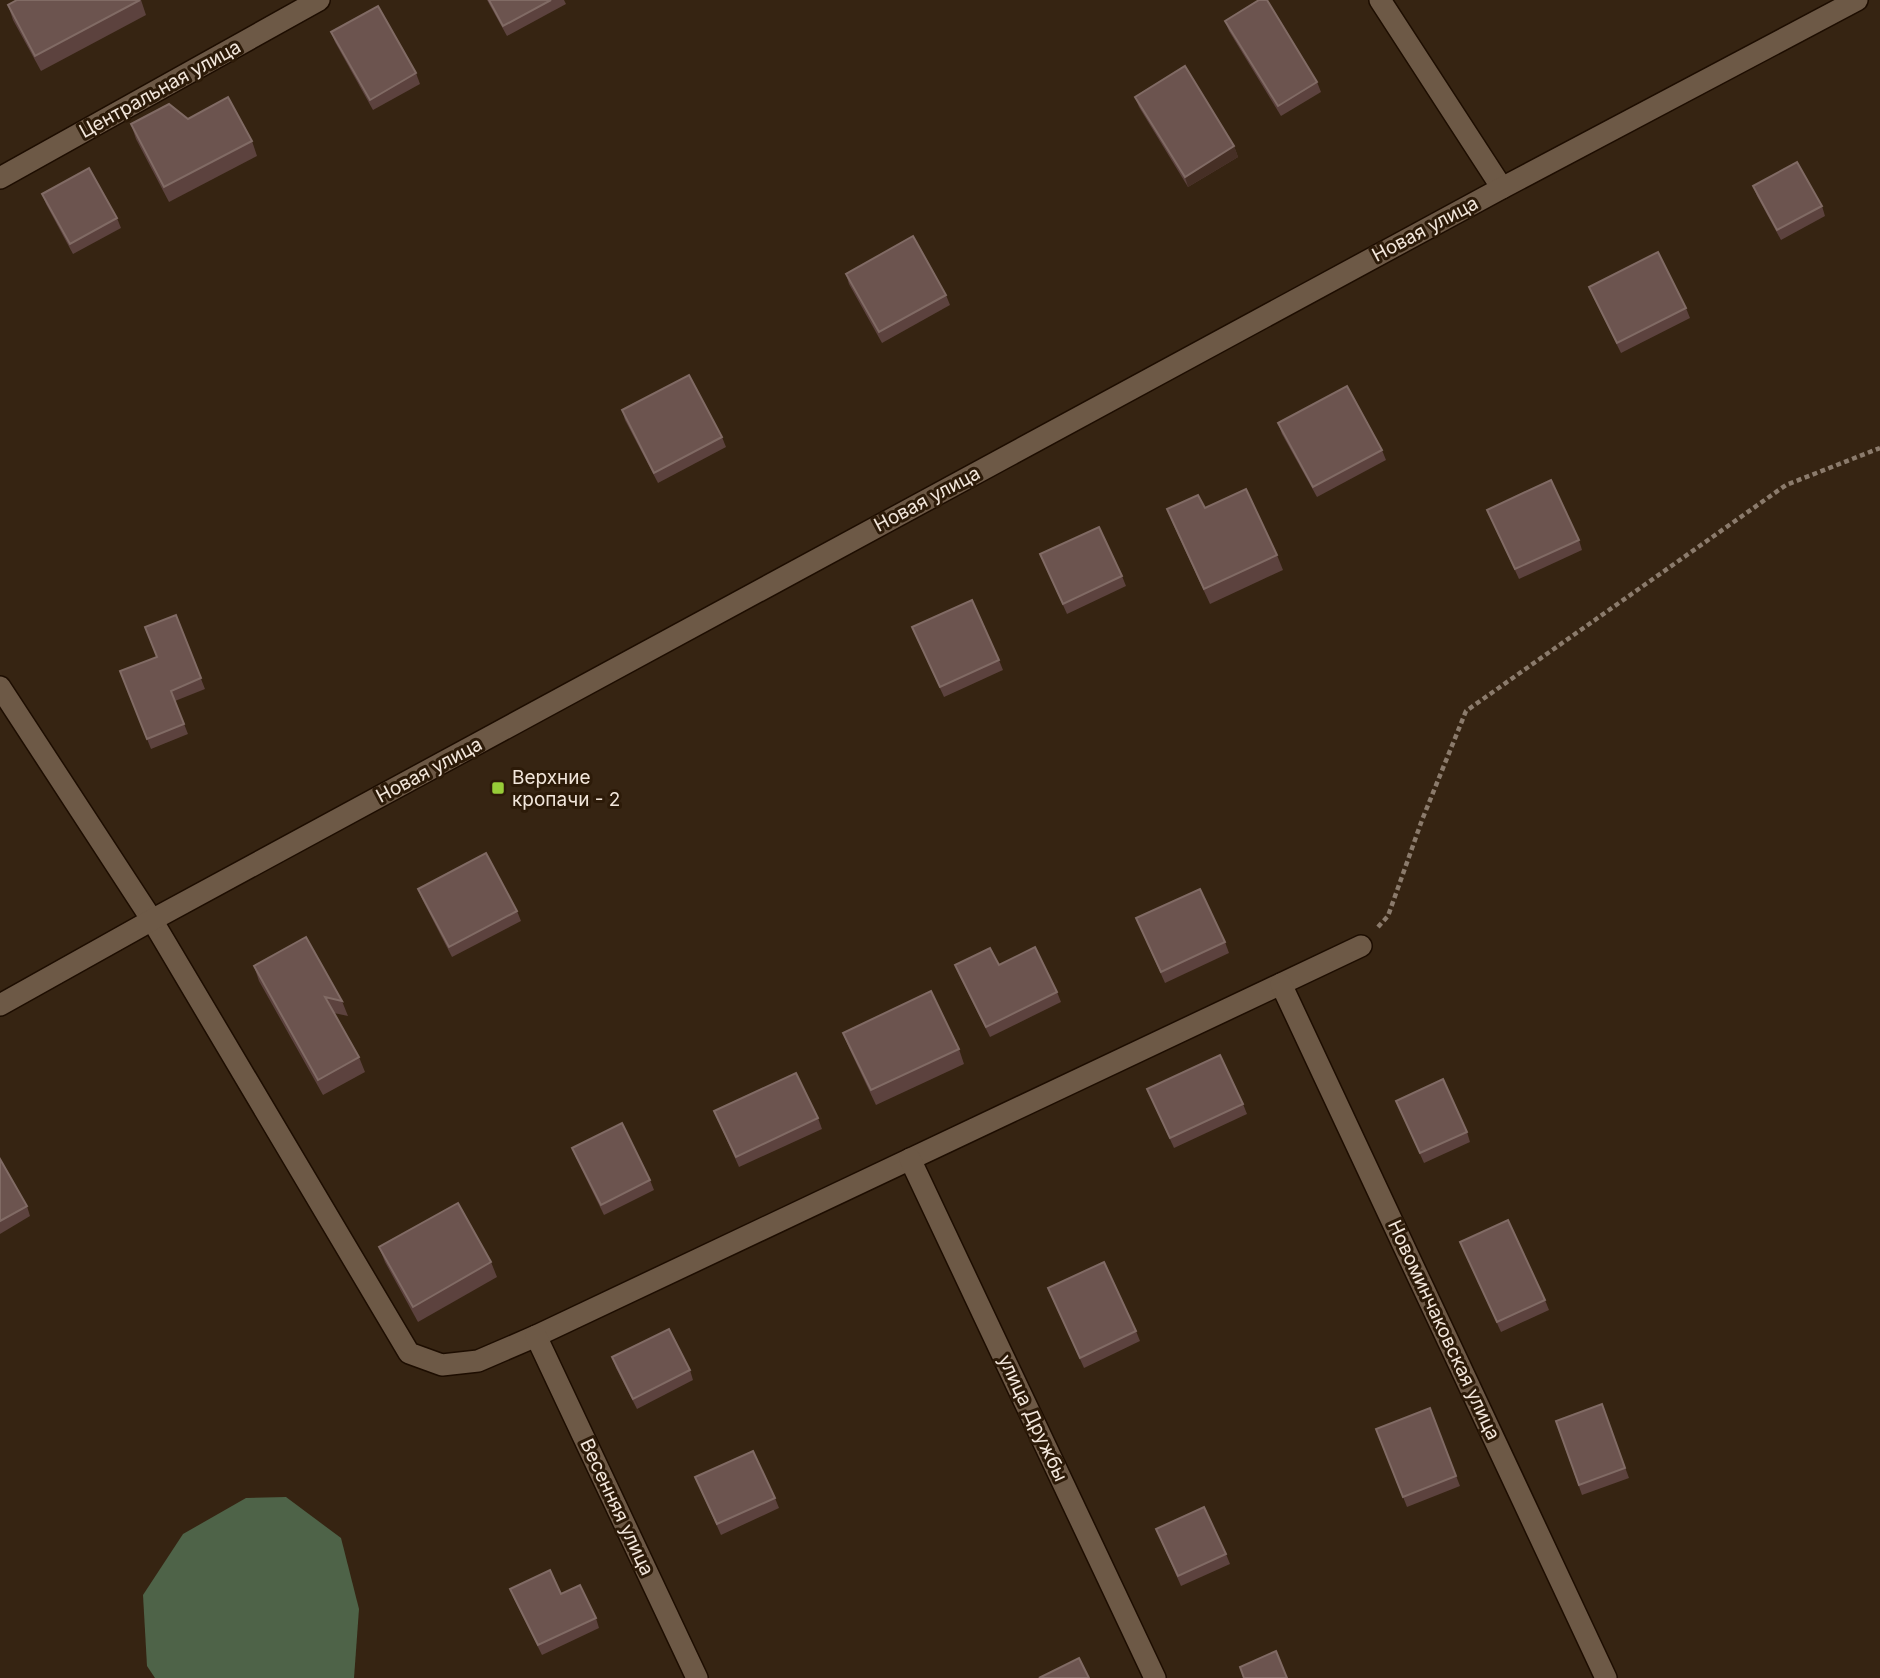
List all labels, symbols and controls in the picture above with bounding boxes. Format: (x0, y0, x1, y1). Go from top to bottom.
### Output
street label: Центральная улица (75, 35, 245, 143)
street label: Новая улица (1368, 191, 1482, 267)
street label: Новая улица (870, 461, 984, 537)
street label: Новая улица (372, 732, 486, 808)
place label: Верхние кропачи - 2 (512, 766, 620, 811)
marker: Верхние кропачи - 2 (490, 780, 506, 796)
street label: Новоминчаковская улица (1383, 1216, 1505, 1444)
street label: улица Дружбы (994, 1351, 1072, 1485)
street label: Весенняя улица (575, 1435, 659, 1579)

